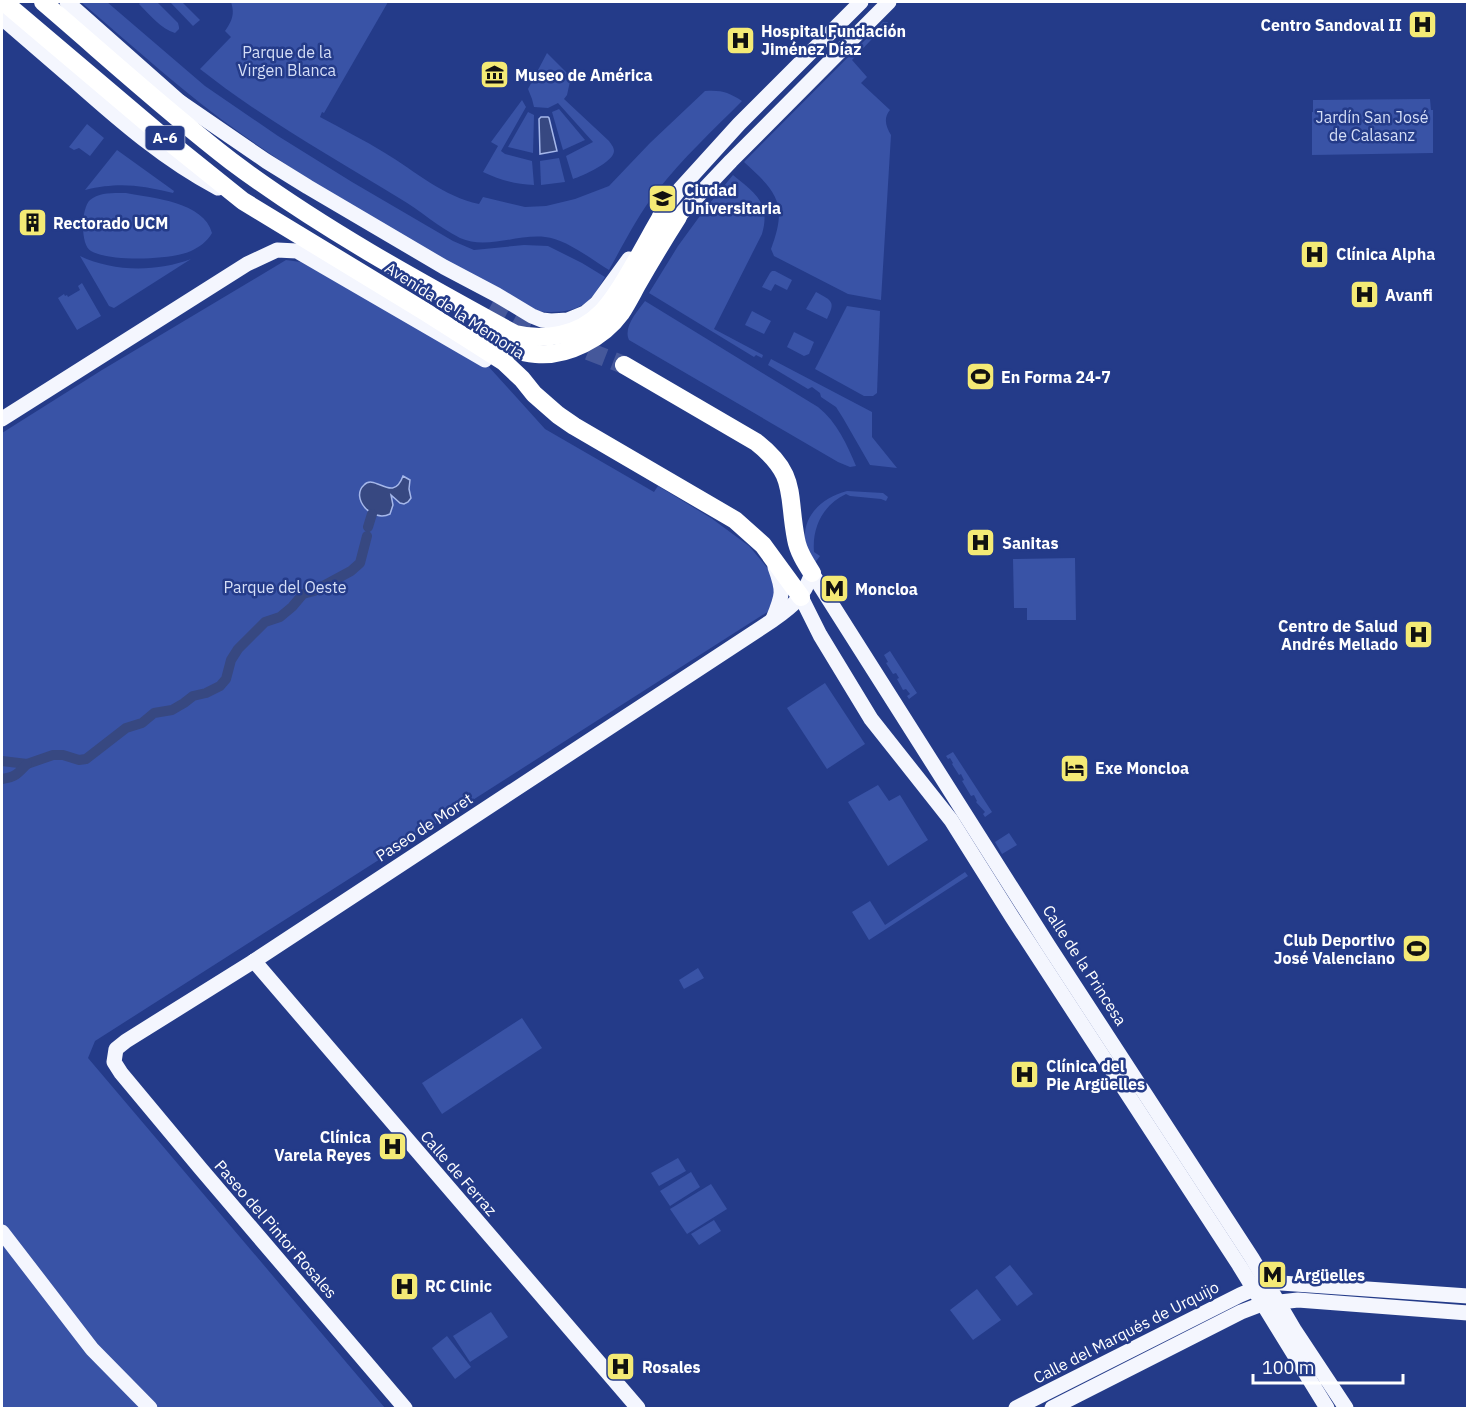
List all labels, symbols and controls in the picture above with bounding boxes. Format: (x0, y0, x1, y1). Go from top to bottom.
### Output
hospital icon: Centro Sandoval II (1407, 9, 1439, 41)
place label: Centro Sandoval II (1260, 15, 1402, 35)
place label: Hospital Fundación Jiménez Díaz (761, 21, 906, 59)
hospital icon: Hospital Fundación Jiménez Díaz (724, 24, 756, 56)
park label: Parque de la Virgen Blanca (238, 42, 337, 80)
museum icon: Museo de América (478, 59, 510, 91)
place label: Museo de América (515, 65, 653, 85)
park label: Jardín San José de Calasanz (1315, 107, 1429, 145)
road number: A-6 (146, 126, 184, 150)
place label: Ciudad Universitaria (684, 180, 781, 218)
school or university icon: Ciudad Universitaria (647, 183, 679, 215)
building icon: Rectorado UCM (16, 207, 48, 239)
place label: Rectorado UCM (53, 213, 168, 233)
hospital icon: Clínica Alpha (1299, 238, 1331, 270)
place label: Clínica Alpha (1336, 244, 1435, 264)
street label: Avenida de la Memoria (381, 257, 529, 363)
hospital icon: Avanfi (1348, 279, 1380, 311)
place label: Avanfi (1385, 285, 1433, 305)
sports icon: En Forma 24-7 (964, 361, 996, 393)
place label: En Forma 24-7 (1001, 367, 1111, 387)
hospital icon: Sanitas (965, 527, 997, 559)
place label: Sanitas (1002, 533, 1059, 553)
metro station icon: Moncloa (818, 573, 850, 605)
park label: Parque del Oeste (223, 577, 347, 597)
place label: Moncloa (855, 579, 918, 599)
place label: Centro de Salud Andrés Mellado (1278, 616, 1398, 654)
hospital icon: Centro de Salud Andrés Mellado (1403, 619, 1435, 651)
hotel icon: Exe Moncloa (1058, 752, 1090, 784)
place label: Exe Moncloa (1095, 758, 1189, 778)
street label: Paseo de Moret (372, 788, 476, 866)
street label: Calle de la Princesa (1039, 901, 1132, 1029)
place label: Club Deportivo José Valenciano (1273, 930, 1395, 968)
sports icon: Club Deportivo José Valenciano (1400, 933, 1432, 965)
place label: Clínica del Pie Argüelles (1046, 1056, 1145, 1094)
hospital icon: Clínica del Pie Argüelles (1009, 1059, 1041, 1091)
street label: Calle de Ferraz (417, 1126, 501, 1220)
place label: Clínica Varela Reyes (274, 1127, 371, 1165)
hospital icon: Clínica Varela Reyes (376, 1130, 408, 1162)
street label: Paseo del Pintor Rosales (210, 1156, 342, 1302)
metro station icon: Argüelles (1257, 1259, 1289, 1291)
place label: Argüelles (1294, 1265, 1365, 1285)
hospital icon: RC Clinic (388, 1270, 420, 1302)
place label: RC Clinic (425, 1276, 492, 1296)
street label: Calle del Marqués de Urquijo (1030, 1276, 1222, 1388)
scale bar (1253, 1347, 1403, 1385)
hospital icon: Rosales (605, 1351, 637, 1383)
text: 100 m (1262, 1356, 1314, 1379)
place label: Rosales (642, 1357, 701, 1377)

